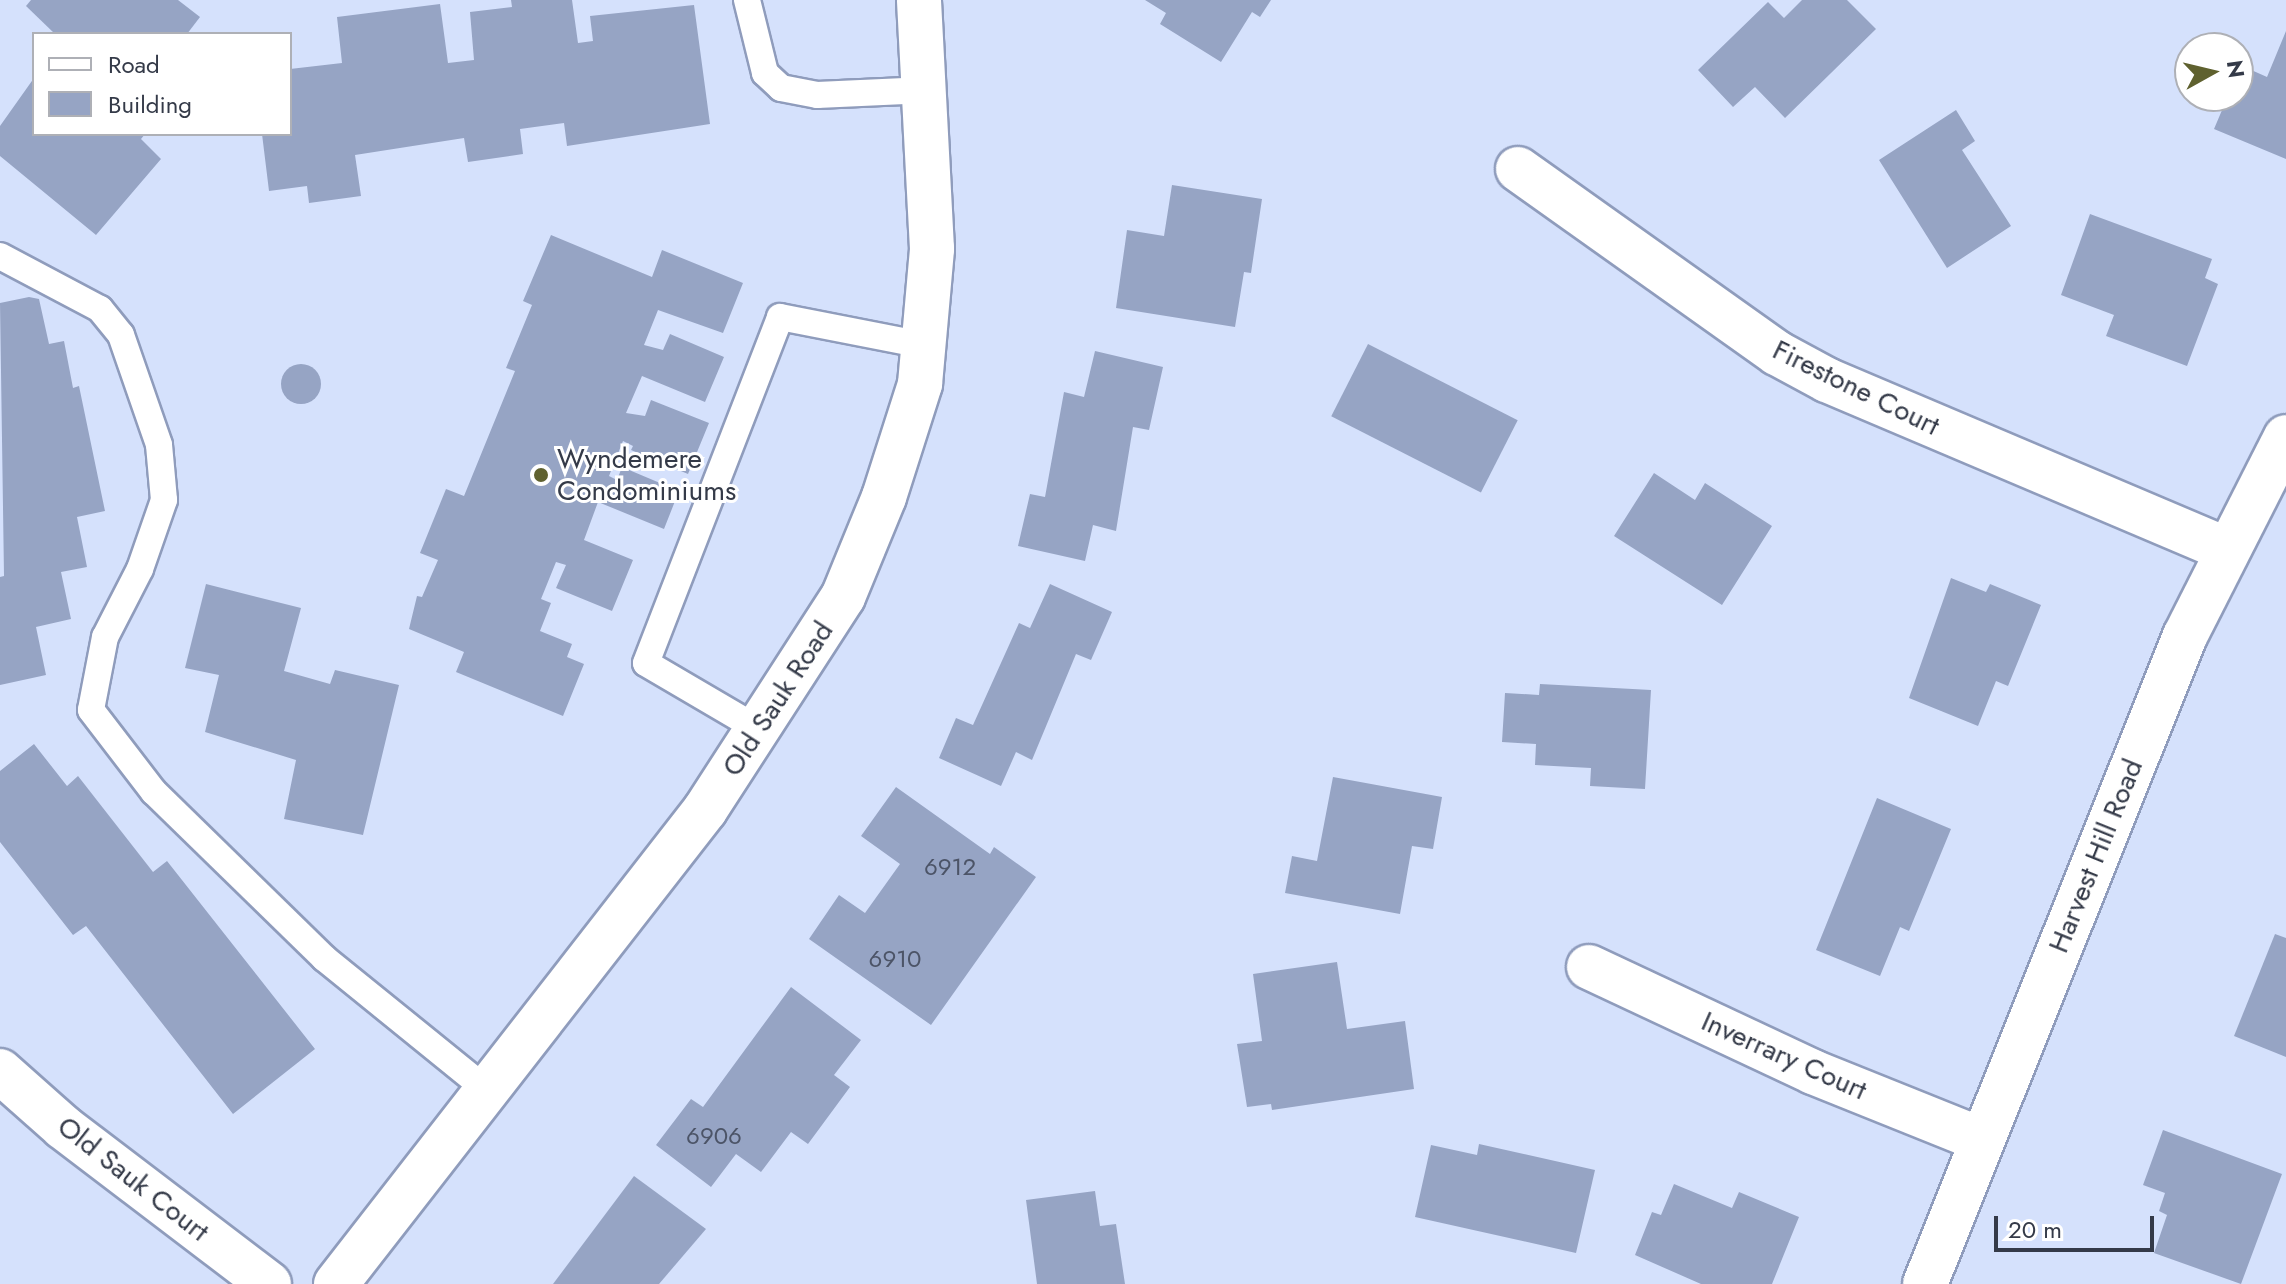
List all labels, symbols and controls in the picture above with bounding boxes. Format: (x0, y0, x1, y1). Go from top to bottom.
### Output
legend (32, 32, 292, 136)
north arrow (2174, 32, 2254, 112)
text: Road (108, 47, 160, 82)
text: N (2219, 58, 2253, 80)
text: Building (108, 87, 192, 122)
street label: Firestone Court (1767, 333, 1945, 443)
place label: Wyndemere Condominiums (557, 442, 736, 508)
marker: Wyndemere Condominiums (532, 466, 550, 484)
street label: Old Sauk Road (716, 615, 840, 783)
street label: Harvest Hill Road (2042, 754, 2150, 958)
house number: 6912 (924, 853, 976, 881)
house number: 6910 (869, 945, 921, 973)
street label: Inverrary Court (1696, 1005, 1872, 1107)
street label: Old Sauk Court (51, 1110, 215, 1248)
house number: 6906 (686, 1122, 742, 1150)
scale bar (1998, 1200, 2158, 1250)
text: 20 m (2008, 1212, 2062, 1247)

